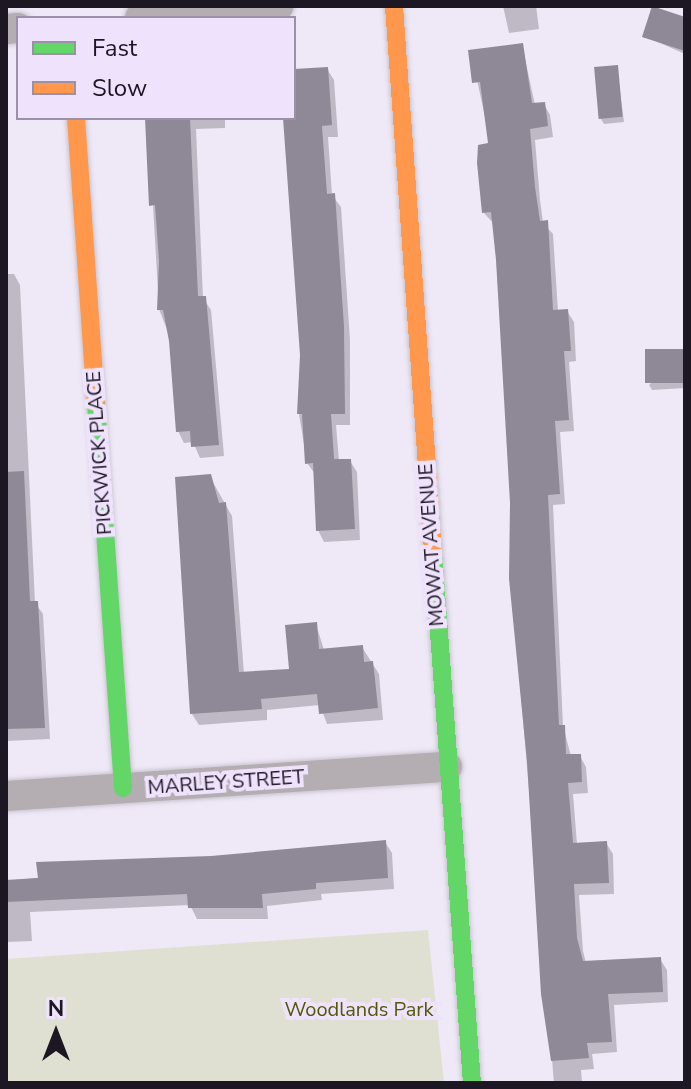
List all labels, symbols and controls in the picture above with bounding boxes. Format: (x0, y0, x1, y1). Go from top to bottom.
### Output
legend (16, 16, 296, 120)
text: Fast (92, 32, 137, 64)
text: Slow (92, 72, 147, 104)
street label: PICKWICK PLACE (81, 370, 117, 536)
street label: MOWAT AVENUE (413, 463, 449, 627)
street label: MARLEY STREET (147, 765, 305, 799)
north arrow (16, 993, 96, 1073)
text: N (48, 994, 64, 1024)
park label: Woodlands Park (285, 997, 433, 1021)

